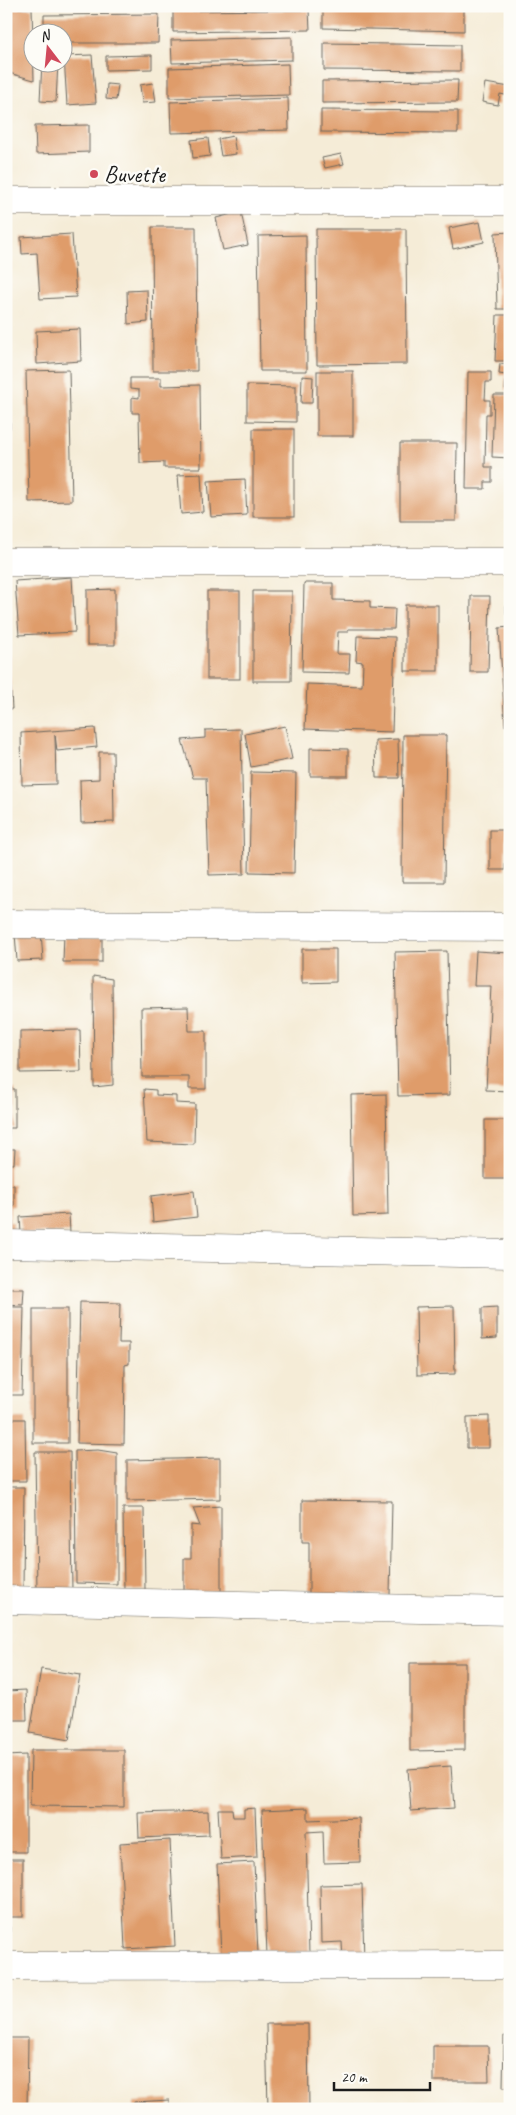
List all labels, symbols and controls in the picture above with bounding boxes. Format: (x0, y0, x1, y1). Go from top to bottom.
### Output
north arrow (22, 22, 72, 72)
text: N (38, 26, 53, 45)
place label: Buvette (104, 159, 167, 189)
marker: Buvette (88, 168, 100, 180)
scale bar (334, 2060, 430, 2092)
text: 20 m (341, 2068, 368, 2087)

